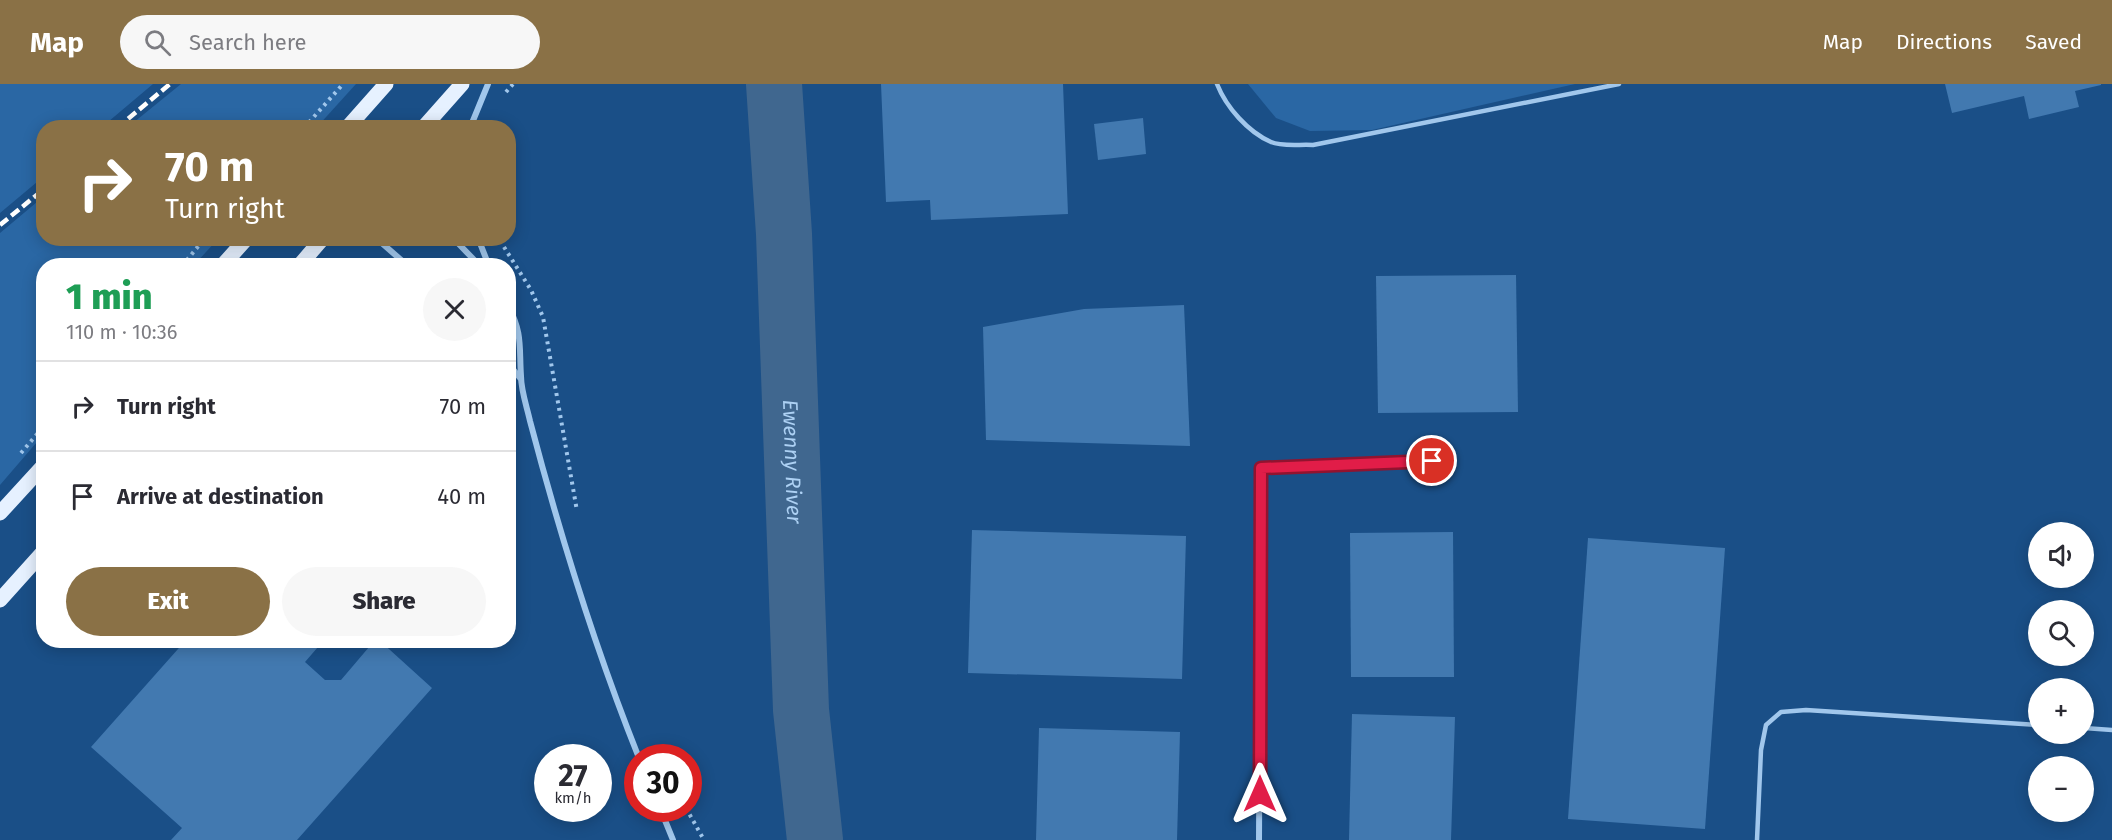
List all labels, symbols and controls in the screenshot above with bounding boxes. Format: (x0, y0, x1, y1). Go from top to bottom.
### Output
search box (120, 15, 540, 69)
text: Map (30, 26, 84, 59)
icon: search (141, 26, 174, 59)
text: Search here (189, 29, 307, 56)
text: Map (1823, 29, 1863, 55)
text: Directions (1896, 29, 1992, 55)
text: Saved (2025, 29, 2082, 55)
text: 70 m (165, 142, 254, 192)
icon: right (66, 144, 144, 222)
text: Turn right (165, 193, 285, 225)
text: 1 min (66, 275, 152, 319)
button: close (423, 278, 486, 341)
text: 110 m · 10:36 (66, 320, 177, 344)
icon: right (66, 390, 99, 423)
text: Turn right (117, 393, 216, 420)
text: 70 m (440, 393, 486, 420)
water label: Ewenny River (777, 399, 807, 525)
pin (1406, 435, 1457, 486)
icon: arrive (1415, 444, 1448, 477)
icon: arrive (66, 480, 99, 513)
text: Arrive at destination (117, 483, 324, 510)
text: 40 m (437, 483, 486, 510)
map controls (2028, 522, 2094, 822)
button: sound (2028, 522, 2094, 588)
button: Exit (66, 567, 270, 636)
button: Share (282, 567, 486, 636)
button: search (2028, 600, 2094, 666)
button: + (2028, 678, 2094, 744)
speed limit sign: 30 (624, 744, 702, 822)
button: − (2028, 756, 2094, 822)
text: 27 (558, 758, 588, 794)
position arrow (1228, 762, 1292, 826)
text: km/h (554, 789, 592, 807)

